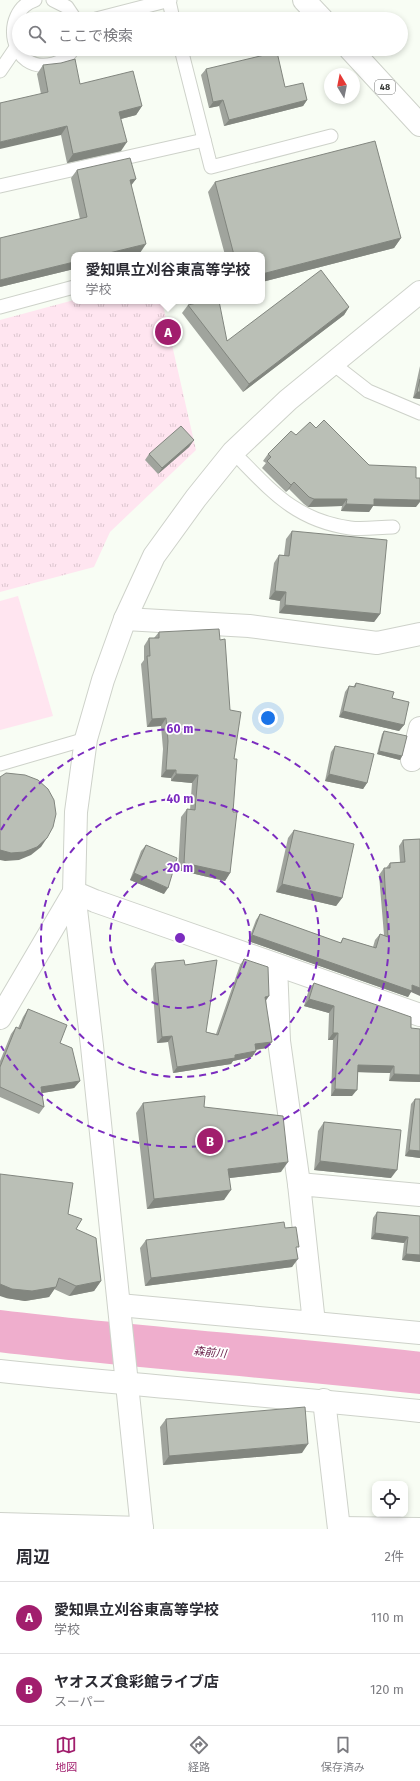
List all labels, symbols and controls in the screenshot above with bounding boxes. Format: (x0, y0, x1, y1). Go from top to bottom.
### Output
search box (12, 12, 408, 56)
icon: search (26, 23, 48, 45)
text: ここで検索 (58, 27, 133, 45)
north arrow (324, 68, 360, 104)
road number: 48 (375, 80, 395, 94)
popup (71, 252, 265, 304)
text: 愛知県立刈谷東高等学校 (85, 261, 251, 279)
text: 学校 (85, 282, 112, 297)
pin: A (155, 317, 181, 347)
your location (258, 708, 278, 728)
text: 60 m (167, 722, 193, 736)
text: 40 m (167, 792, 193, 806)
text: 20 m (167, 861, 193, 875)
centre of rings (173, 931, 187, 945)
pin: B (197, 1126, 223, 1156)
water label: 森前川 (193, 1344, 228, 1361)
map controls (372, 1481, 408, 1517)
button: locate (372, 1481, 408, 1517)
text: 周辺 (16, 1547, 50, 1568)
text: 2件 (385, 1549, 404, 1564)
text: 愛知県立刈谷東高等学校 (54, 1601, 219, 1619)
text: A (25, 1610, 33, 1625)
text: 110 m (371, 1610, 404, 1625)
text: 学校 (54, 1622, 80, 1637)
text: ヤオスズ食彩館ライブ店 (54, 1673, 219, 1691)
text: B (25, 1682, 33, 1697)
text: 120 m (370, 1682, 404, 1697)
text: スーパー (54, 1694, 106, 1709)
tab: 地図 (55, 1734, 77, 1774)
tab: 経路 (188, 1734, 210, 1774)
tab: 保存済み (321, 1734, 365, 1774)

